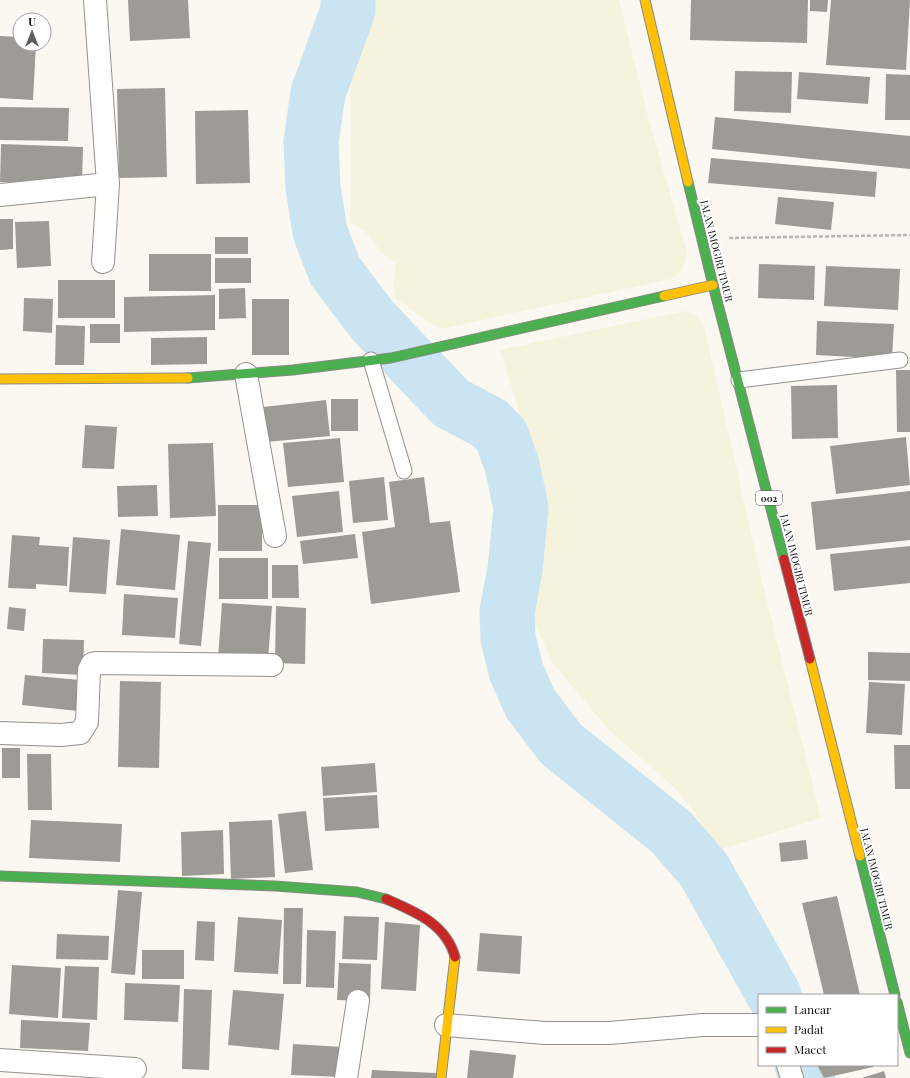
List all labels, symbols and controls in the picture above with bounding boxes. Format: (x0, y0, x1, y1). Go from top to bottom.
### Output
north arrow (12, 12, 52, 52)
text: U (28, 14, 36, 29)
street label: JALAN IMOGIRI TIMUR (697, 198, 737, 304)
road number: 002 (756, 491, 782, 505)
street label: JALAN IMOGIRI TIMUR (777, 512, 817, 618)
street label: JALAN IMOGIRI TIMUR (857, 826, 897, 932)
legend (758, 994, 898, 1066)
text: Lancar (794, 1001, 832, 1017)
text: Padat (794, 1021, 825, 1037)
text: Macet (794, 1041, 827, 1057)

